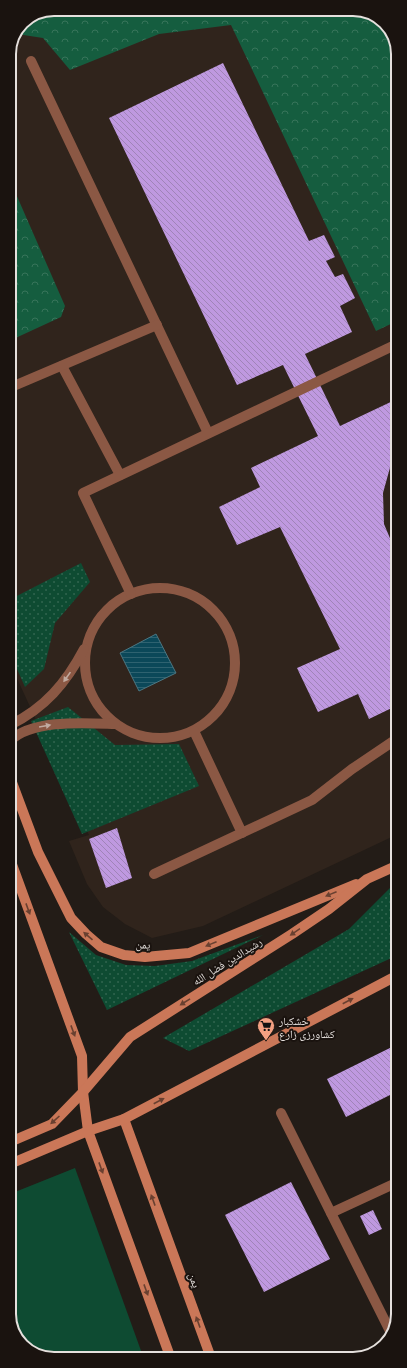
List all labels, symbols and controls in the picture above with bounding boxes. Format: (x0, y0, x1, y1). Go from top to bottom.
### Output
one-way arrow (63, 672, 71, 683)
one-way arrow (39, 723, 51, 729)
one-way arrow (326, 891, 337, 897)
one-way arrow (25, 903, 31, 915)
one-way arrow (290, 928, 300, 936)
one-way arrow (83, 932, 94, 941)
street label: رشیدالدین فضل الله (190, 934, 264, 988)
street label: یمن (135, 936, 151, 952)
one-way arrow (205, 941, 217, 947)
one-way arrow (180, 998, 190, 1006)
one-way arrow (342, 998, 354, 1004)
place label: خشکبار کشاورزی زارع (278, 1013, 335, 1041)
supermarket icon: خشکبار کشاورزی زارع (256, 1016, 276, 1041)
one-way arrow (71, 1025, 77, 1037)
one-way arrow (153, 1098, 165, 1104)
one-way arrow (50, 1115, 61, 1124)
one-way arrow (99, 1162, 105, 1174)
one-way arrow (150, 1193, 156, 1205)
street label: یمن (185, 1270, 205, 1290)
one-way arrow (143, 1284, 149, 1296)
one-way arrow (194, 1315, 200, 1327)

